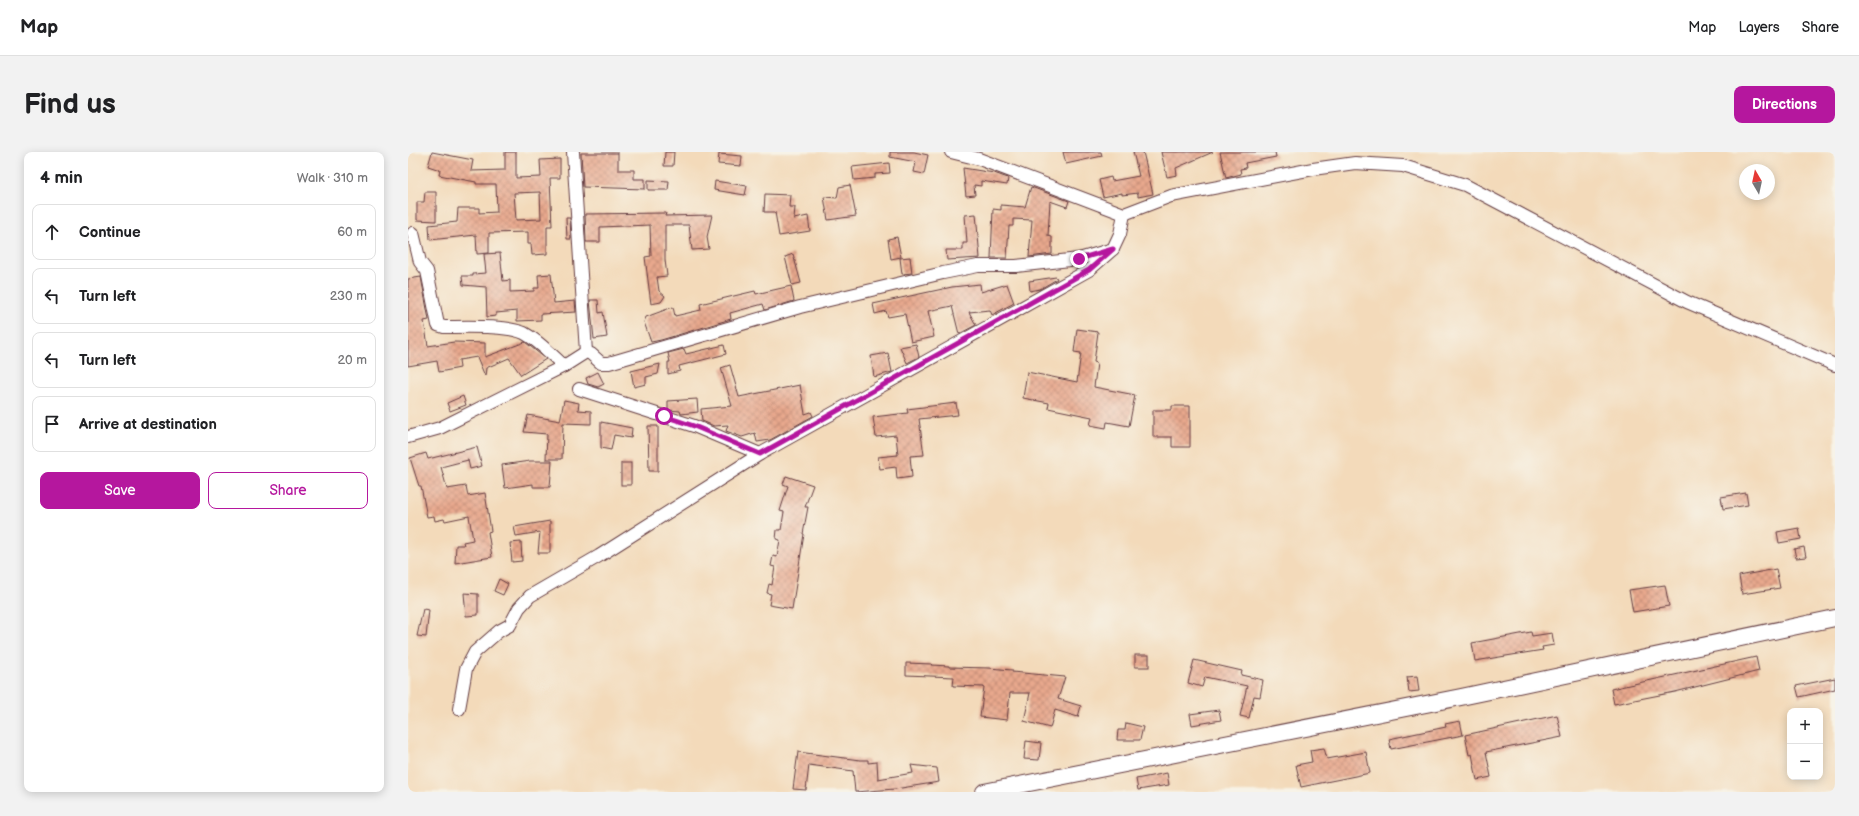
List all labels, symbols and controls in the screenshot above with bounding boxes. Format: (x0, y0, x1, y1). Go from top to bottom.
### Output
text: Map (20, 16, 58, 39)
text: Map (1688, 19, 1716, 36)
text: Layers (1738, 19, 1780, 36)
text: Share (1802, 19, 1839, 36)
button: Directions (1734, 86, 1835, 123)
text: Find us (24, 88, 116, 121)
north arrow (1739, 164, 1775, 200)
text: 4 min (40, 168, 83, 188)
text: Walk · 310 m (297, 170, 368, 186)
icon: ahead (41, 221, 63, 243)
text: Continue (79, 223, 141, 242)
text: 60 m (337, 224, 367, 240)
route end (1070, 250, 1088, 268)
icon: left (41, 285, 63, 307)
text: Turn left (79, 287, 136, 306)
text: 230 m (330, 288, 367, 304)
icon: left (41, 349, 63, 371)
text: Turn left (79, 351, 136, 370)
text: 20 m (337, 352, 367, 368)
route start (655, 407, 673, 425)
icon: arrive (41, 413, 63, 435)
text: Arrive at destination (79, 415, 217, 434)
button: Save (40, 472, 200, 509)
button: Share (208, 472, 368, 509)
map controls (1787, 708, 1823, 780)
button: + (1787, 708, 1823, 744)
button: − (1787, 744, 1823, 780)

